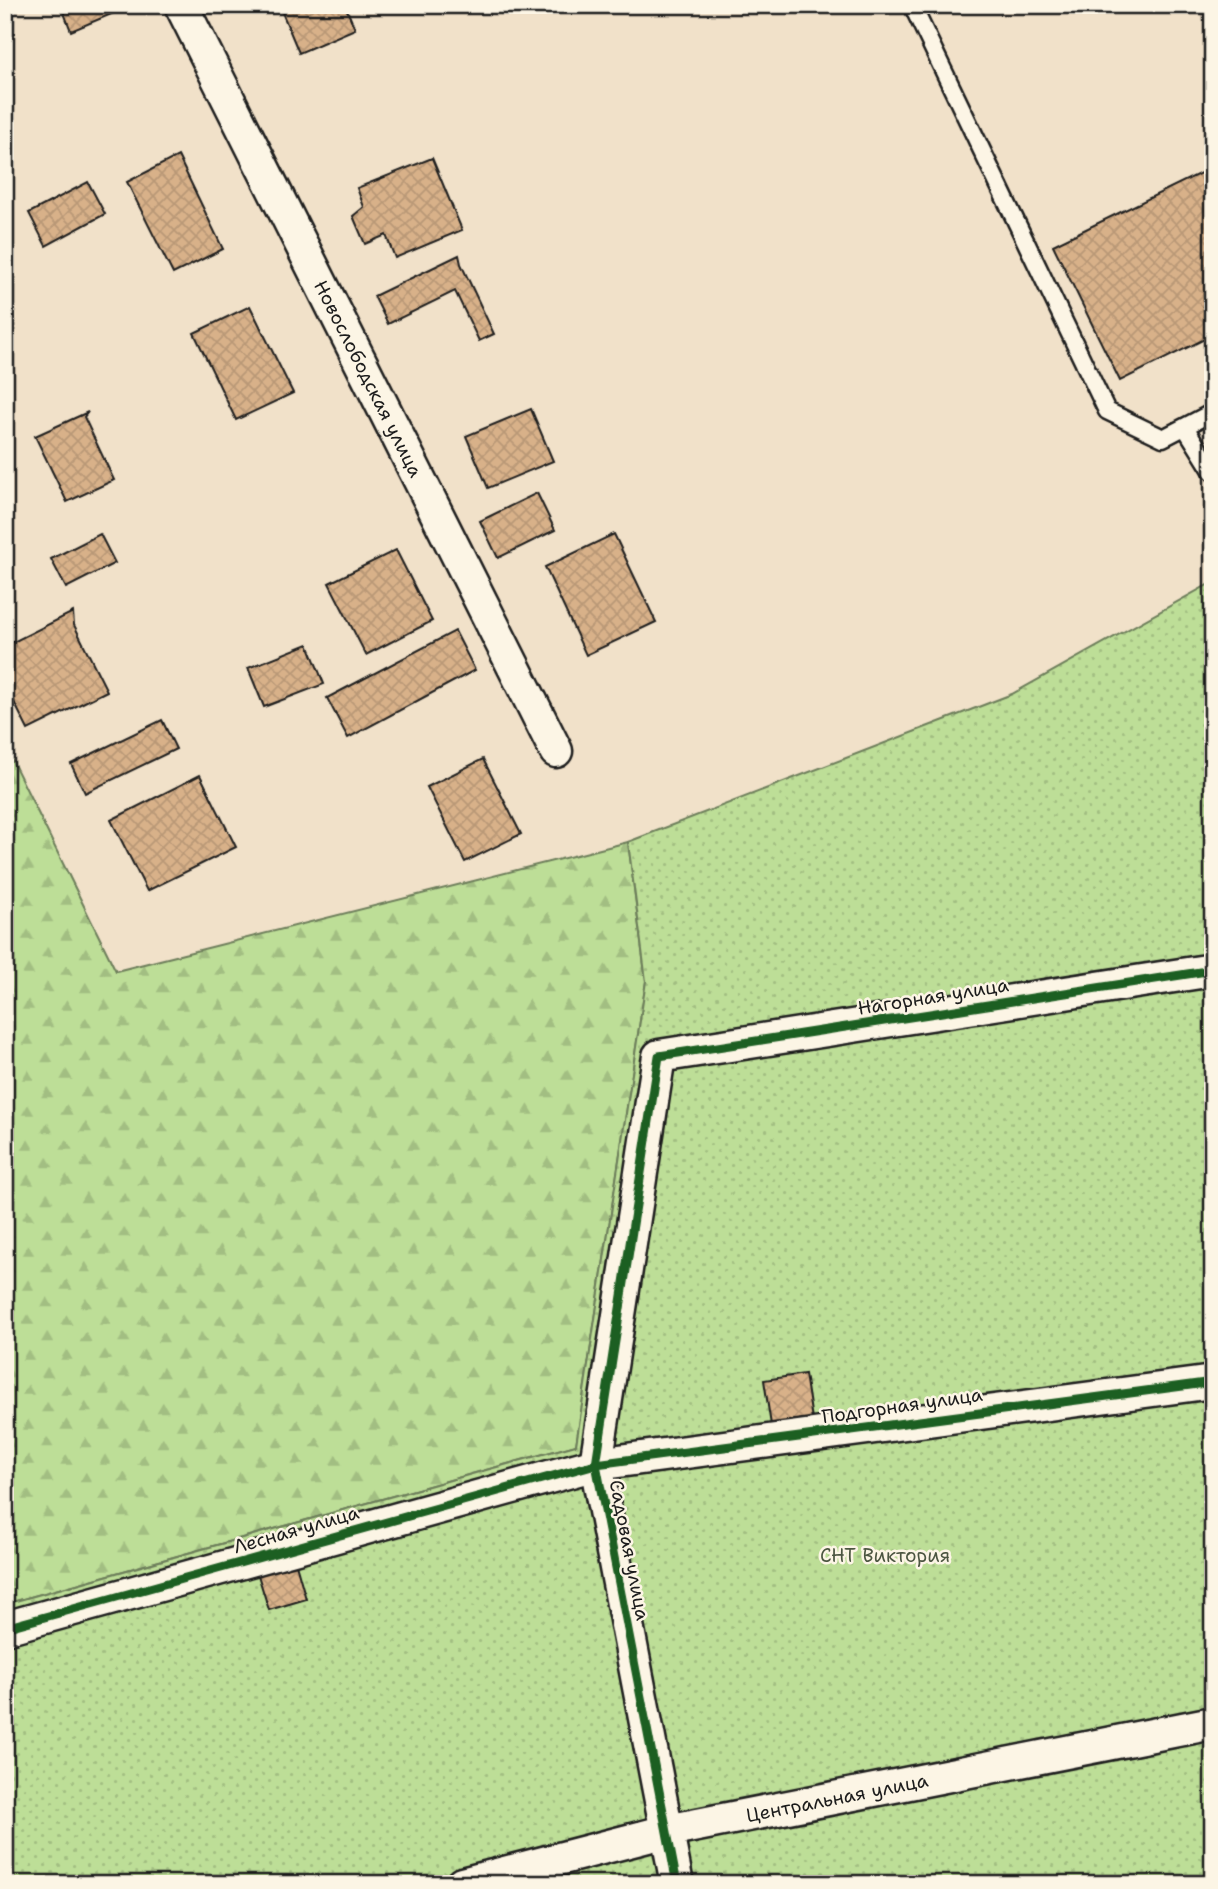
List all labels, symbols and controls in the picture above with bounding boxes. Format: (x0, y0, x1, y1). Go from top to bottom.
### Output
street label: Новослободская улица (308, 276, 428, 482)
street label: Нагорная улица (856, 972, 1010, 1021)
street label: Подгорная улица (820, 1382, 984, 1429)
street label: Садовая улица (604, 1478, 655, 1623)
street label: Лесная улица (230, 1500, 362, 1559)
park label: СНТ Виктория (820, 1543, 950, 1568)
street label: Центральная улица (744, 1768, 930, 1828)

